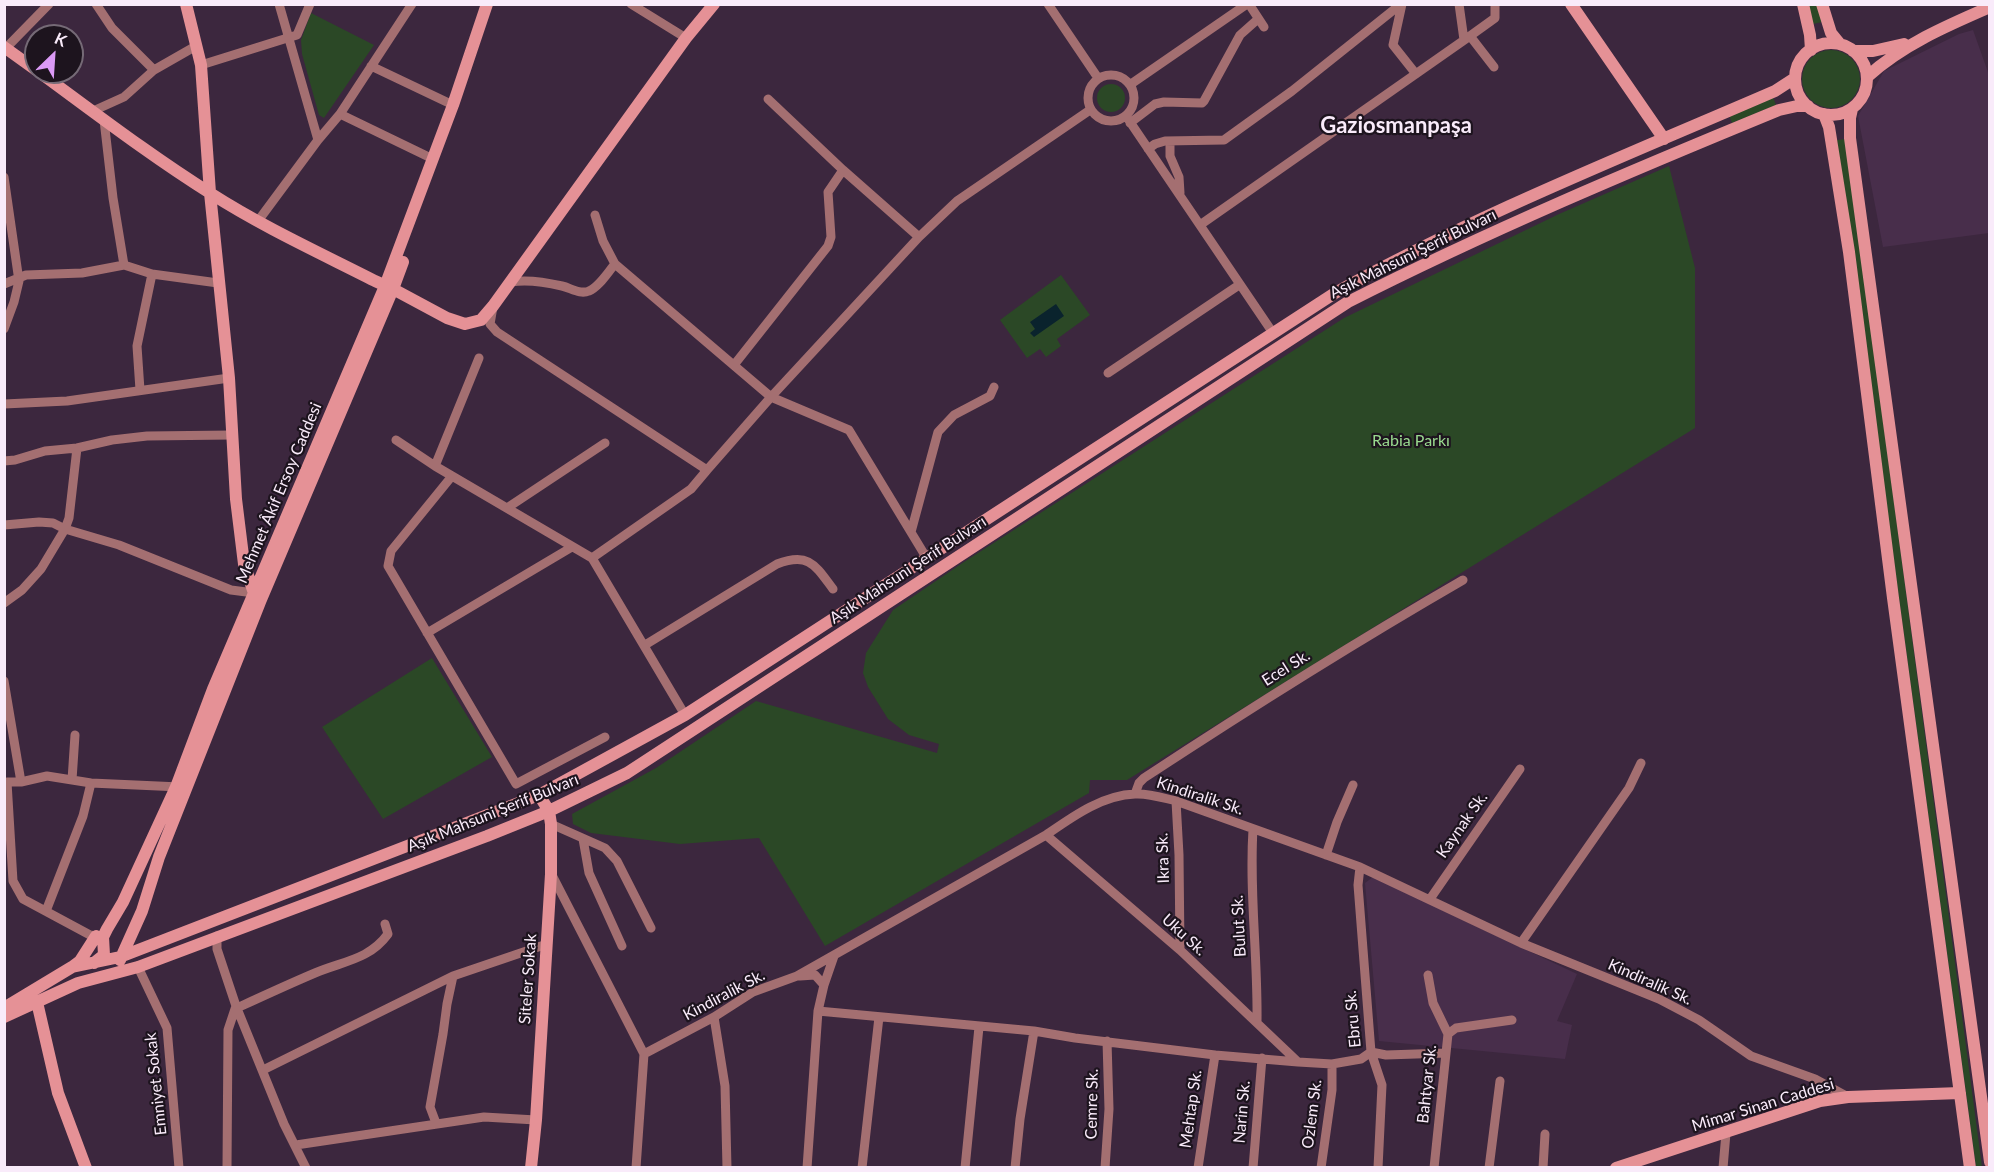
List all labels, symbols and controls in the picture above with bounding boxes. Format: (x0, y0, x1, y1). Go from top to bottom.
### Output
north arrow (24, 24, 84, 84)
text: K (52, 28, 70, 50)
district label: Gaziosmanpaşa (1320, 113, 1472, 139)
street label: Aşık Mahsuni Şerif Bulvarı (1327, 205, 1499, 303)
street label: Mehmet Âkif Ersoy Caddesi (232, 400, 326, 586)
park label: Rabia Parkı (1372, 431, 1450, 451)
street label: Aşık Mahsuni Şerif Bulvarı (826, 512, 990, 628)
street label: Ecel Sk. (1258, 646, 1314, 690)
street label: Aşık Mahsuni Şerif Bulvarı (405, 770, 581, 856)
street label: Kindiralik Sk. (1154, 773, 1246, 819)
street label: Kaynak Sk. (1432, 788, 1492, 862)
street label: Ikra Sk. (1153, 832, 1173, 884)
street label: Bulut Sk. (1228, 895, 1250, 957)
street label: Uku Sk. (1158, 910, 1210, 960)
street label: Siteler Sokak (515, 933, 541, 1025)
street label: Kindiralik Sk. (1605, 955, 1695, 1009)
street label: Kindiralik Sk. (680, 965, 768, 1025)
street label: Ebru Sk. (1341, 990, 1365, 1048)
street label: Emniyet Sokak (141, 1032, 171, 1136)
street label: Bahtyar Sk. (1413, 1044, 1441, 1124)
street label: Cemre Sk. (1082, 1069, 1102, 1139)
street label: Mehtap Sk. (1176, 1069, 1206, 1149)
street label: Mimar Sinan Caddesi (1690, 1074, 1836, 1136)
street label: Ozlem Sk. (1298, 1078, 1326, 1150)
street label: Narin Sk. (1230, 1080, 1254, 1144)

